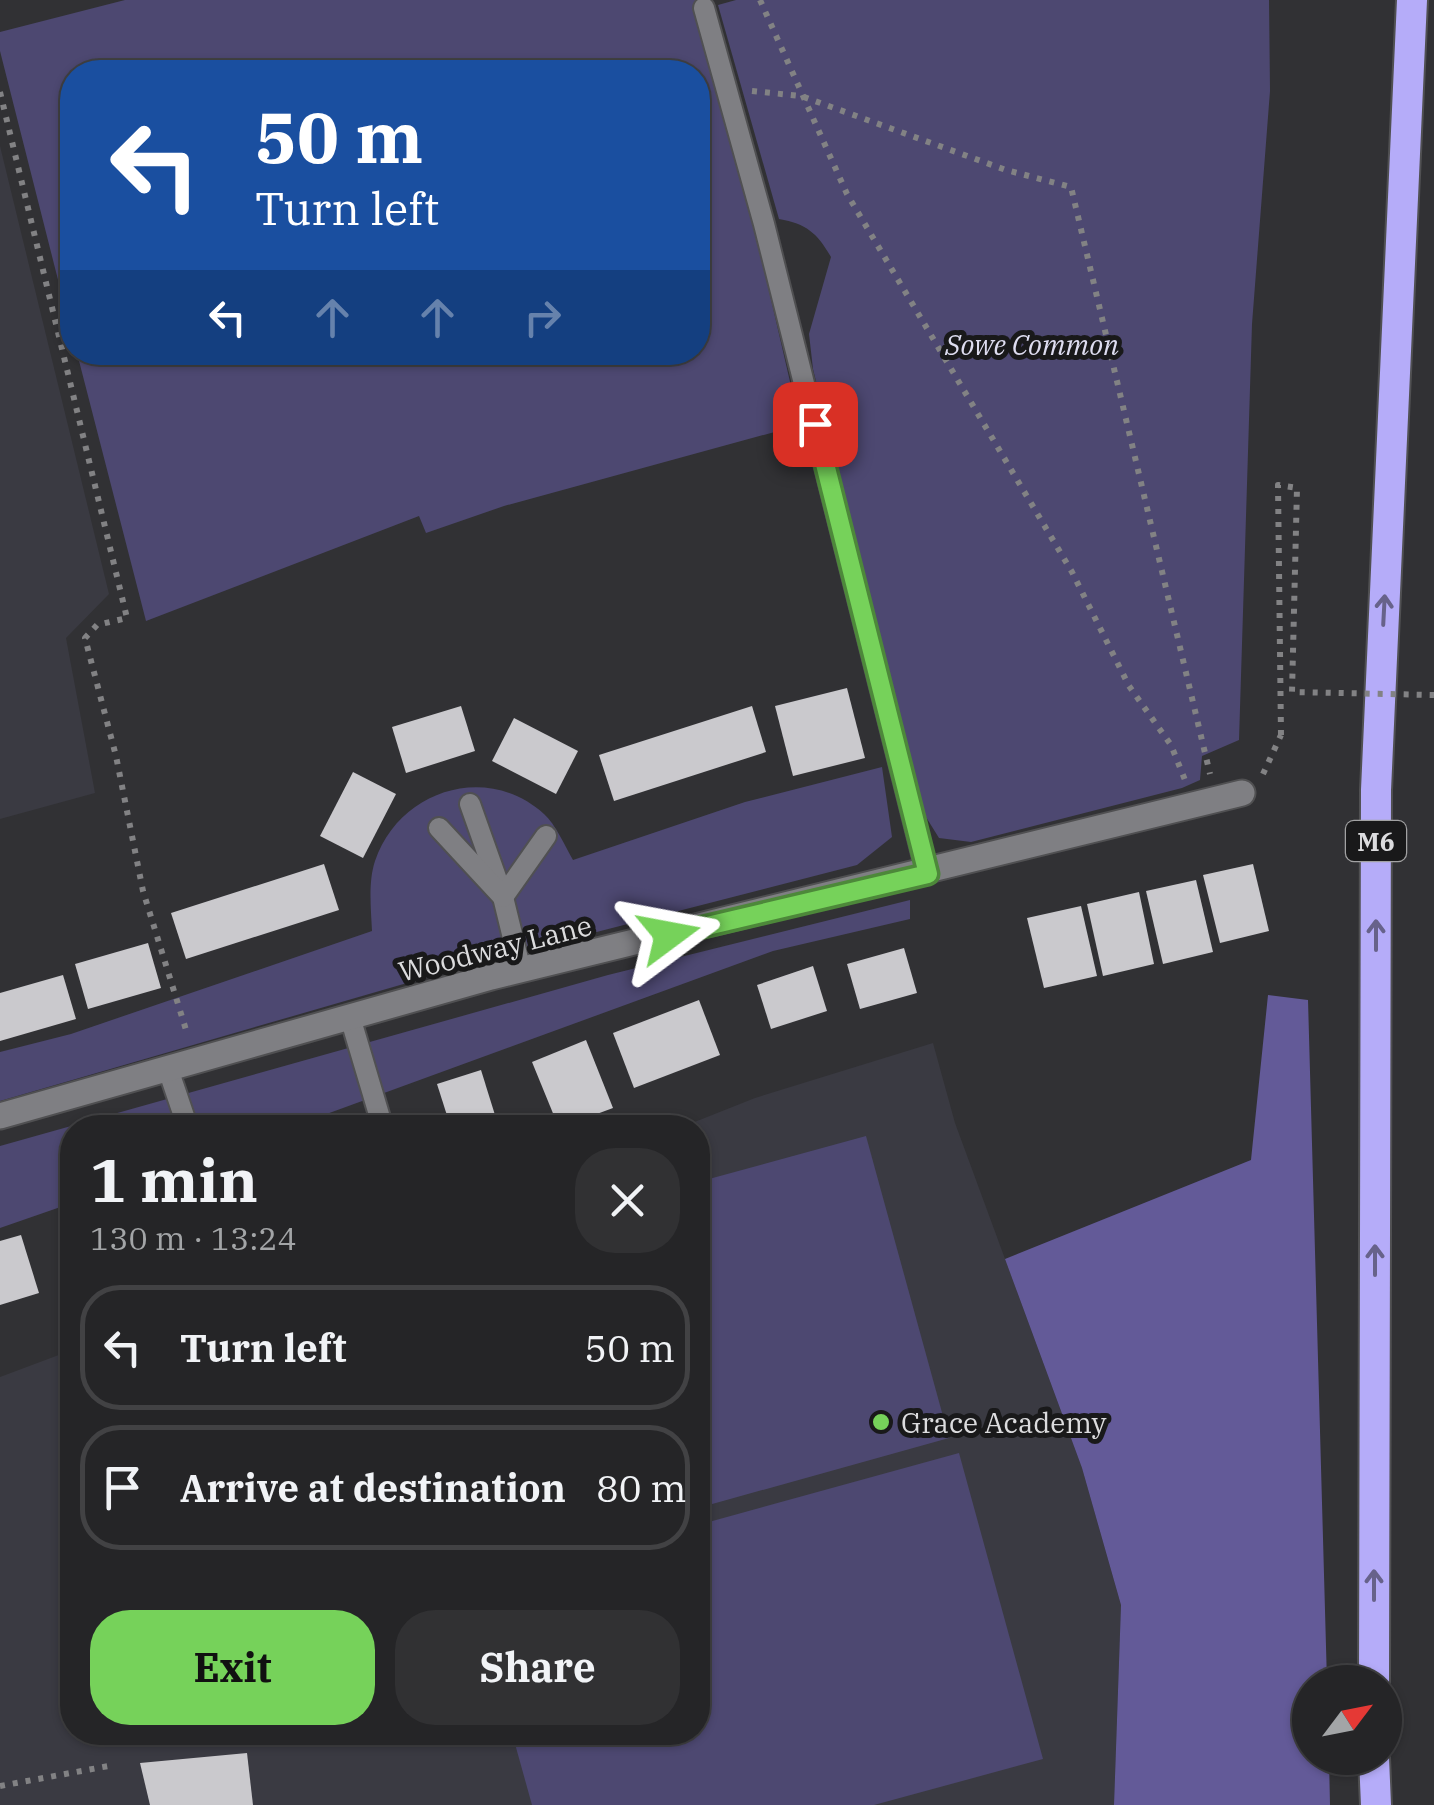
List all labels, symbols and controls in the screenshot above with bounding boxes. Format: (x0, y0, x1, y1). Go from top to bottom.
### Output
text: 50 m (255, 91, 423, 182)
icon: left (90, 100, 220, 230)
text: Turn left (255, 179, 439, 237)
icon: left (200, 290, 255, 345)
icon: ahead (305, 290, 360, 345)
icon: ahead (410, 290, 465, 345)
icon: right (515, 290, 570, 345)
park label: Sowe Common (944, 326, 1119, 363)
pin (773, 382, 858, 467)
icon: arrive (788, 397, 843, 452)
one-way arrow (1375, 595, 1394, 627)
road number: M6 (1346, 821, 1406, 861)
position arrow (617, 883, 721, 987)
street label: Woodway Lane (395, 906, 595, 990)
one-way arrow (1366, 920, 1386, 952)
text: 1 min (90, 1140, 258, 1219)
button: close (575, 1148, 680, 1253)
text: 130 m · 13:24 (90, 1217, 297, 1259)
one-way arrow (1366, 1245, 1384, 1278)
icon: left (95, 1320, 150, 1375)
text: Turn left (180, 1323, 347, 1372)
text: 50 m (584, 1323, 675, 1372)
place label: Grace Academy (901, 1404, 1107, 1441)
marker: Grace Academy (870, 1411, 892, 1433)
icon: arrive (95, 1460, 150, 1515)
text: Arrive at destination (180, 1463, 566, 1512)
text: 80 m (596, 1463, 687, 1512)
one-way arrow (1364, 1570, 1384, 1602)
button: Exit (90, 1610, 375, 1725)
button: Share (395, 1610, 680, 1725)
north arrow (1292, 1665, 1402, 1775)
map controls (1292, 1665, 1402, 1775)

